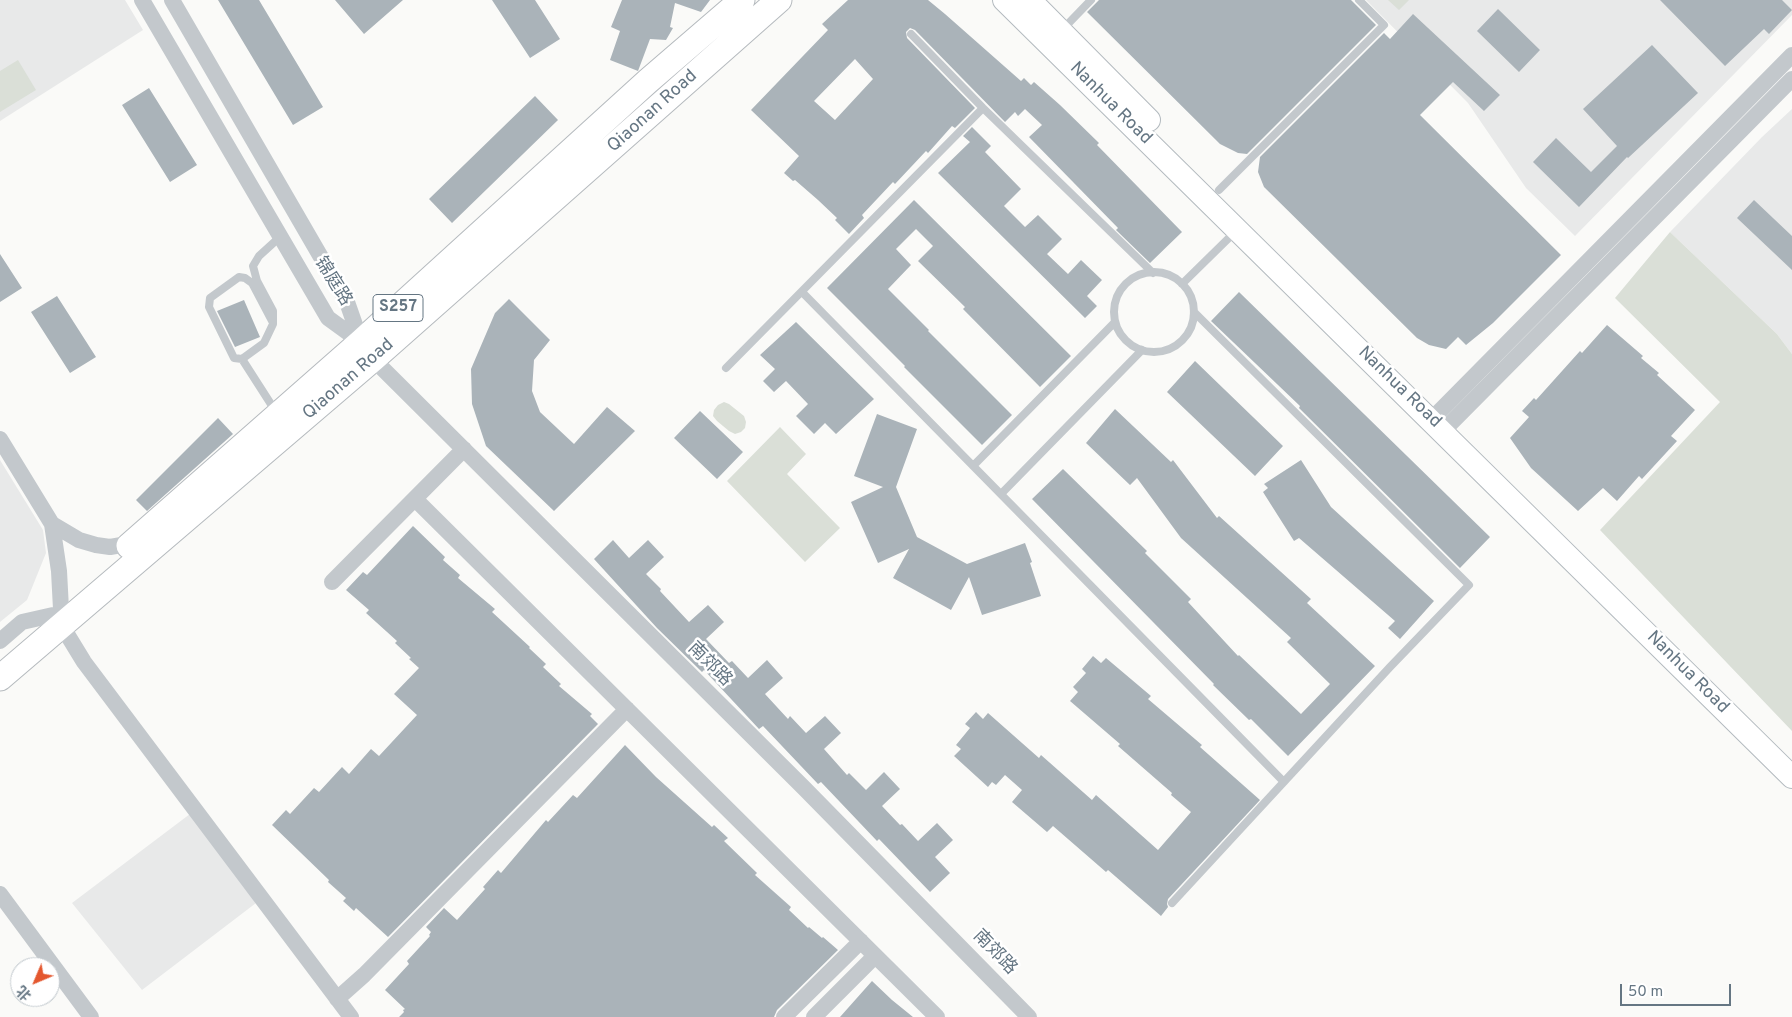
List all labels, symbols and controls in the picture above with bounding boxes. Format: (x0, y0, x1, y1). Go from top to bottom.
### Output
street label: Nanhua Road (1064, 58, 1156, 150)
street label: Qiaonan Road (604, 66, 702, 158)
street label: 锦庭路 (309, 253, 355, 311)
road number: S257 (373, 294, 423, 322)
street label: Qiaonan Road (299, 335, 399, 425)
street label: Nanhua Road (1353, 343, 1445, 433)
street label: Nanhua Road (1641, 627, 1733, 719)
street label: 南郊路 (682, 638, 736, 692)
street label: 南郊路 (967, 926, 1021, 980)
north arrow (10, 957, 60, 1007)
scale bar (1622, 974, 1733, 1006)
text: 北 (14, 981, 36, 1003)
text: 50 m (1628, 983, 1663, 1002)

